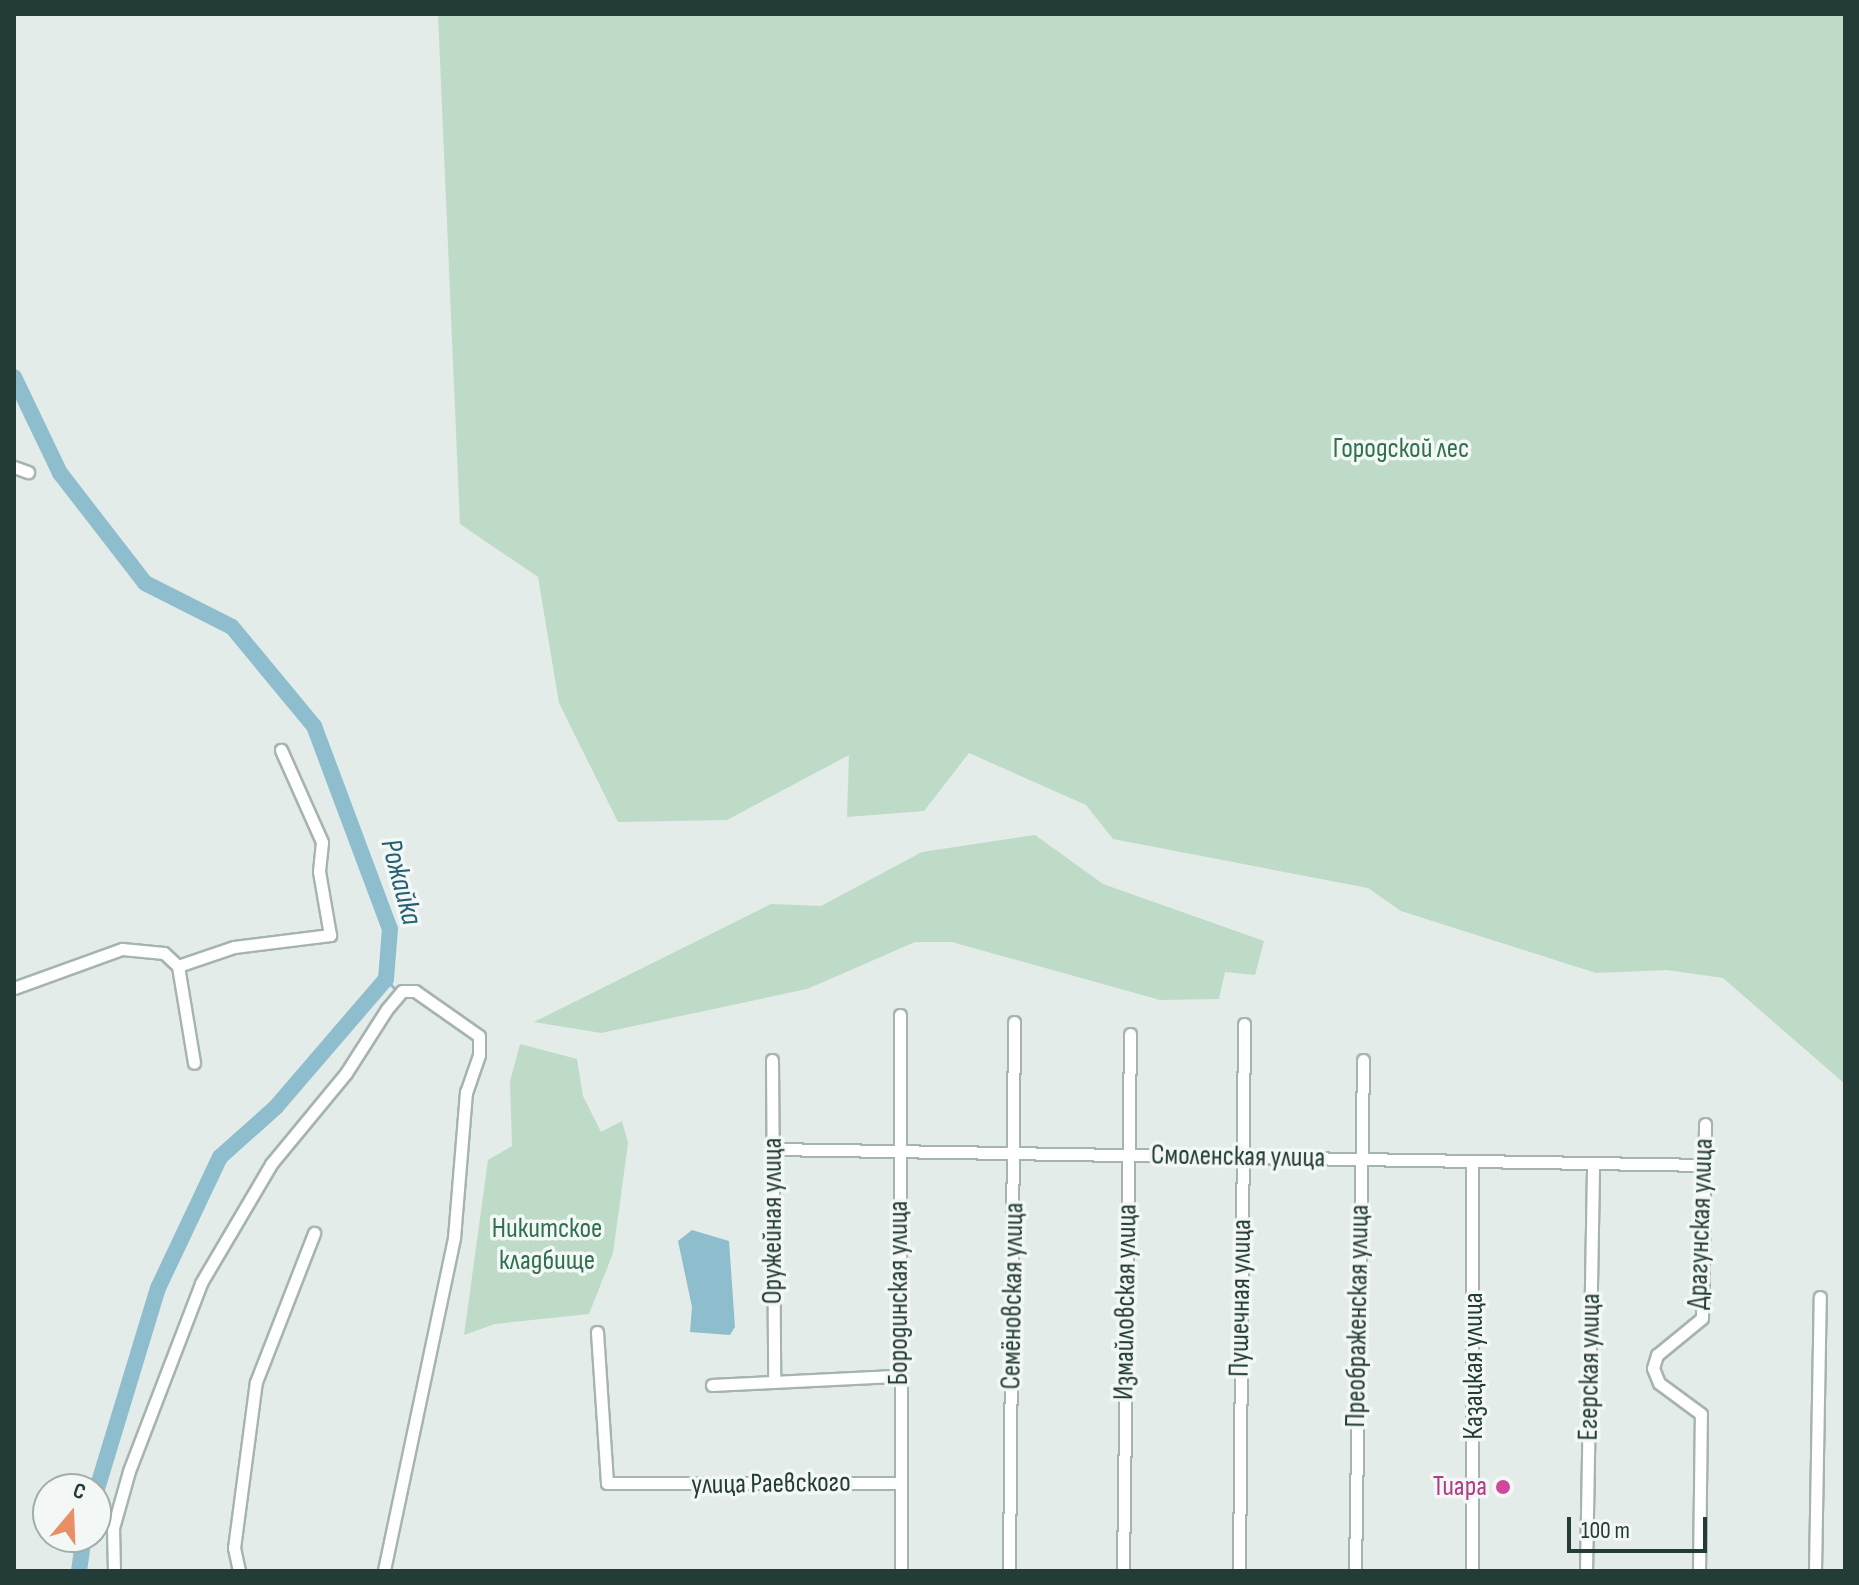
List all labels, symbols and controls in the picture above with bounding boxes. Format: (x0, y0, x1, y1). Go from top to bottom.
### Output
park label: Городской лес (1333, 432, 1469, 466)
water label: Рожайка (372, 835, 430, 929)
street label: Оружейная улица (756, 1138, 790, 1304)
street label: Драгунская улица (1681, 1138, 1721, 1310)
street label: Смоленская улица (1151, 1139, 1325, 1175)
street label: Бородинская улица (882, 1201, 916, 1385)
street label: Семёновская улица (995, 1202, 1031, 1390)
street label: Измайловская улица (1107, 1204, 1145, 1400)
street label: Преображенская улица (1339, 1204, 1377, 1428)
park label: Никитское кладбище (492, 1212, 602, 1278)
street label: Пушечная улица (1223, 1219, 1259, 1377)
street label: Казацкая улица (1457, 1292, 1491, 1440)
street label: Егерская улица (1572, 1293, 1608, 1441)
street label: улица Раевского (691, 1466, 851, 1502)
place label: Тиара (1433, 1470, 1487, 1504)
north arrow (32, 1473, 112, 1553)
text: С (70, 1477, 89, 1506)
marker: Тиара (1494, 1478, 1512, 1496)
scale bar (1571, 1501, 1711, 1551)
text: 100 m (1581, 1516, 1630, 1545)

